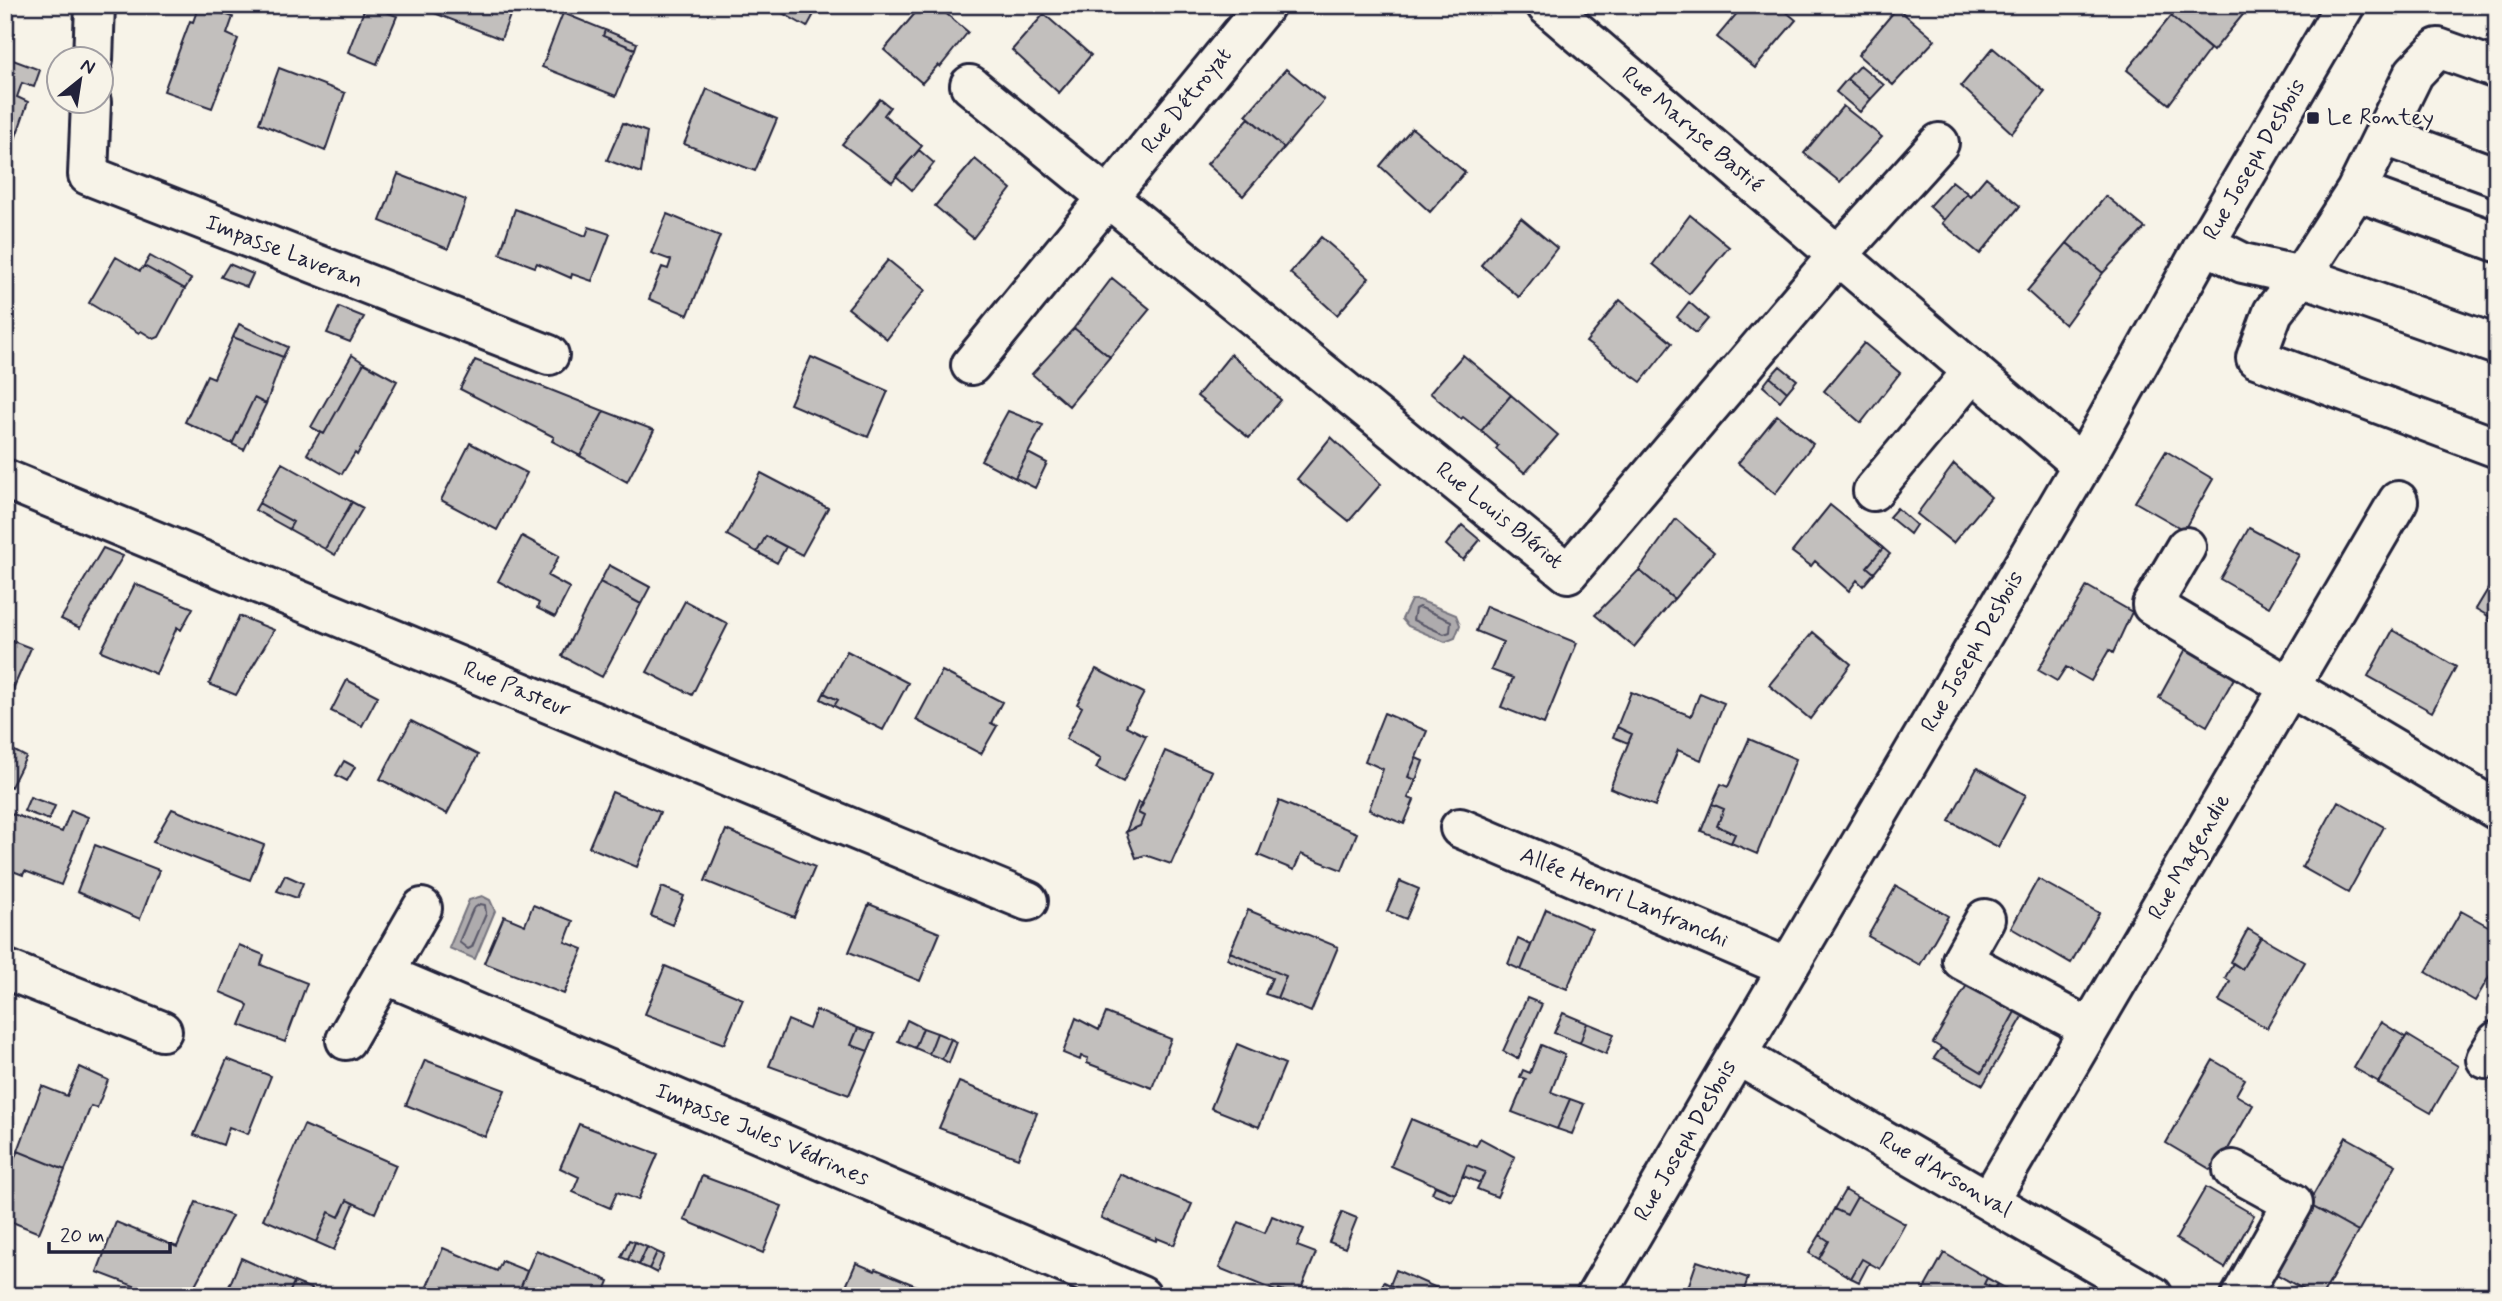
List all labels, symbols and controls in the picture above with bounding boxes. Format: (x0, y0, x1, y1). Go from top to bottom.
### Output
street label: Rue Détroyat (1135, 42, 1239, 160)
north arrow (46, 46, 116, 116)
text: N (76, 53, 99, 81)
street label: Rue Maryse Bastié (1615, 60, 1769, 200)
street label: Rue Joseph Desbois (2197, 74, 2313, 246)
place label: Le Rontey (2327, 103, 2434, 133)
marker: Le Rontey (2305, 110, 2321, 126)
street label: Impasse Laveran (201, 208, 367, 296)
street label: Rue Louis Blériot (1429, 455, 1569, 577)
street label: Rue Joseph Desbois (1915, 566, 2031, 738)
street label: Rue Pasteur (459, 655, 576, 725)
street label: Rue Magendie (2142, 788, 2240, 927)
street label: Allée Henri Lanfranchi (1515, 841, 1733, 955)
street label: Rue Joseph Desbois (1628, 1055, 1744, 1227)
street label: Impasse Jules Védrines (650, 1076, 874, 1194)
street label: Rue d'Arsonval (1873, 1125, 2017, 1225)
scale bar (49, 1210, 170, 1254)
text: 20 m (60, 1222, 105, 1250)

